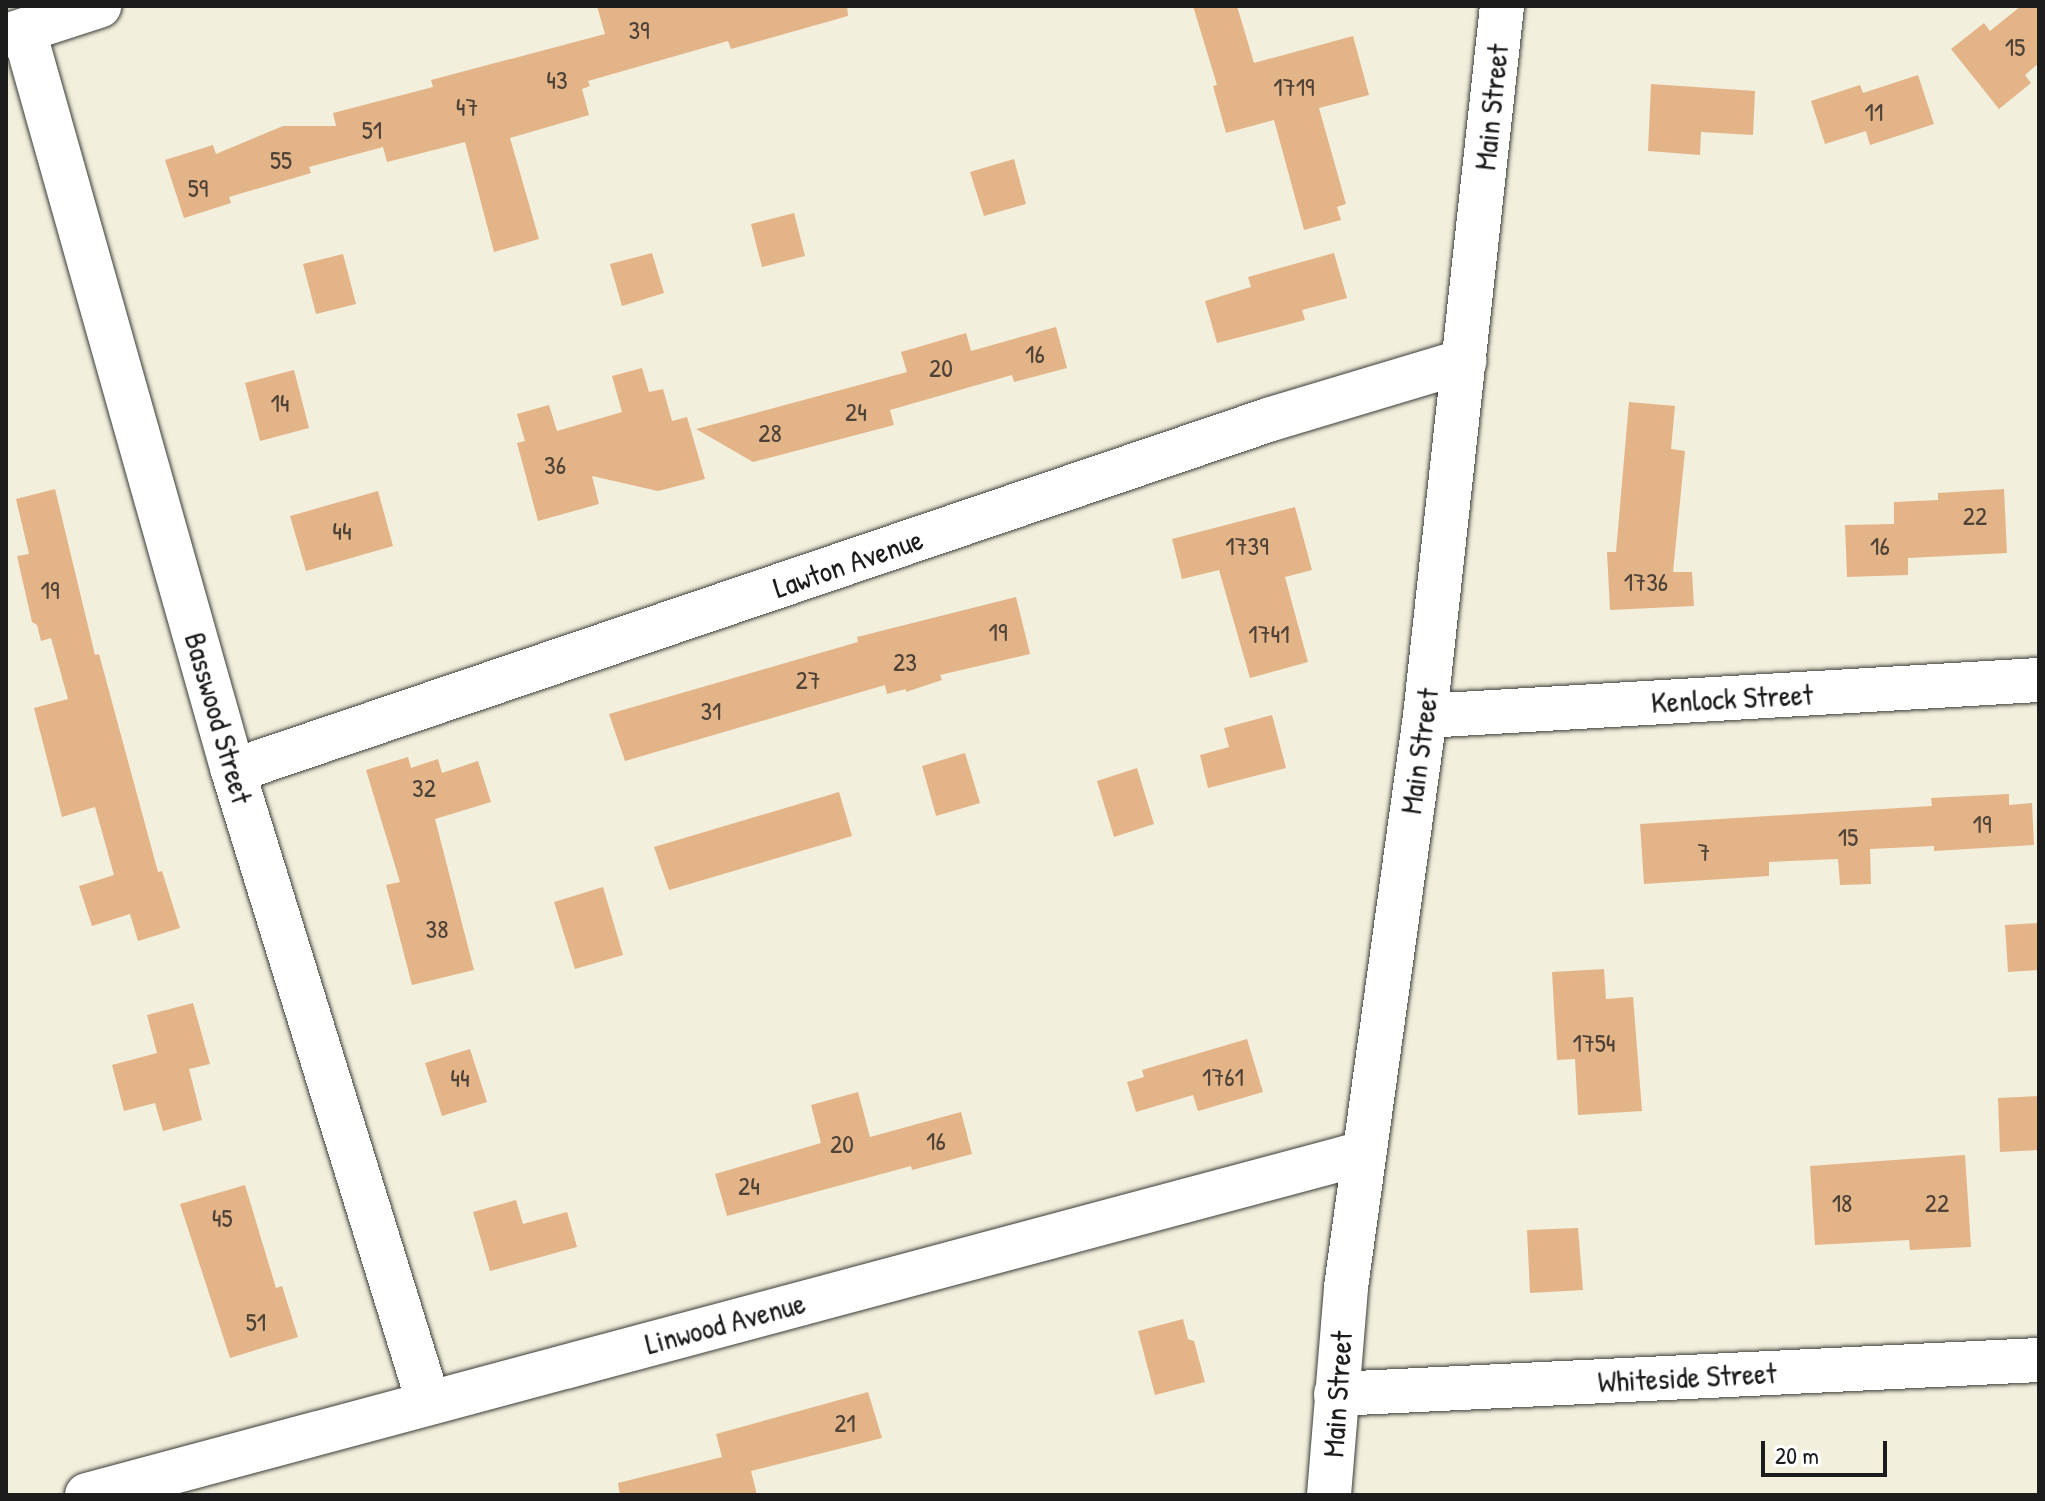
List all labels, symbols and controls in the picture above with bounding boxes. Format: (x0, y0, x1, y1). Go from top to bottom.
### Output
house number: 39 (628, 14, 650, 46)
house number: 15 (2005, 31, 2025, 63)
street label: Main Street (1466, 42, 1516, 172)
house number: 43 (546, 64, 568, 96)
house number: 1719 (1273, 71, 1315, 103)
house number: 47 (456, 91, 478, 123)
house number: 11 (1865, 96, 1883, 128)
house number: 51 (362, 114, 382, 146)
house number: 55 (270, 144, 292, 176)
house number: 59 (188, 172, 208, 204)
house number: 16 (1025, 338, 1045, 370)
house number: 20 (929, 352, 953, 384)
house number: 14 (270, 387, 290, 419)
house number: 24 (845, 396, 867, 428)
house number: 28 (758, 417, 782, 449)
house number: 36 (544, 449, 566, 481)
house number: 22 (1963, 500, 1987, 532)
house number: 44 (332, 515, 352, 547)
street label: Lawton Avenue (769, 521, 927, 605)
house number: 1739 (1225, 530, 1269, 562)
house number: 16 (1870, 530, 1890, 562)
house number: 1736 (1624, 566, 1668, 598)
house number: 19 (41, 574, 59, 606)
house number: 19 (989, 616, 1007, 648)
house number: 1741 (1248, 618, 1290, 650)
street label: Basswood Street (177, 628, 261, 808)
house number: 23 (893, 646, 917, 678)
house number: 27 (795, 664, 821, 696)
street label: Kenlock Street (1650, 676, 1814, 720)
street label: Main Street (1392, 686, 1446, 816)
house number: 31 (700, 695, 722, 727)
house number: 32 (412, 772, 436, 804)
house number: 19 (1973, 808, 1991, 840)
house number: 15 (1838, 821, 1858, 853)
house number: 7 (1698, 836, 1710, 868)
house number: 38 (426, 913, 448, 945)
house number: 1754 (1572, 1027, 1616, 1059)
house number: 1761 (1202, 1061, 1244, 1093)
house number: 44 (450, 1062, 470, 1094)
house number: 16 (926, 1125, 946, 1157)
house number: 20 (830, 1128, 854, 1160)
house number: 24 (738, 1170, 760, 1202)
house number: 18 (1832, 1187, 1852, 1219)
house number: 22 (1925, 1187, 1949, 1219)
house number: 45 (212, 1202, 232, 1234)
street label: Linwood Avenue (641, 1284, 809, 1362)
house number: 51 (246, 1306, 266, 1338)
street label: Main Street (1315, 1330, 1359, 1458)
street label: Whiteside Street (1597, 1354, 1777, 1400)
house number: 21 (834, 1407, 856, 1439)
scale bar (1765, 1425, 1891, 1475)
text: 20 m (1775, 1439, 1819, 1471)

